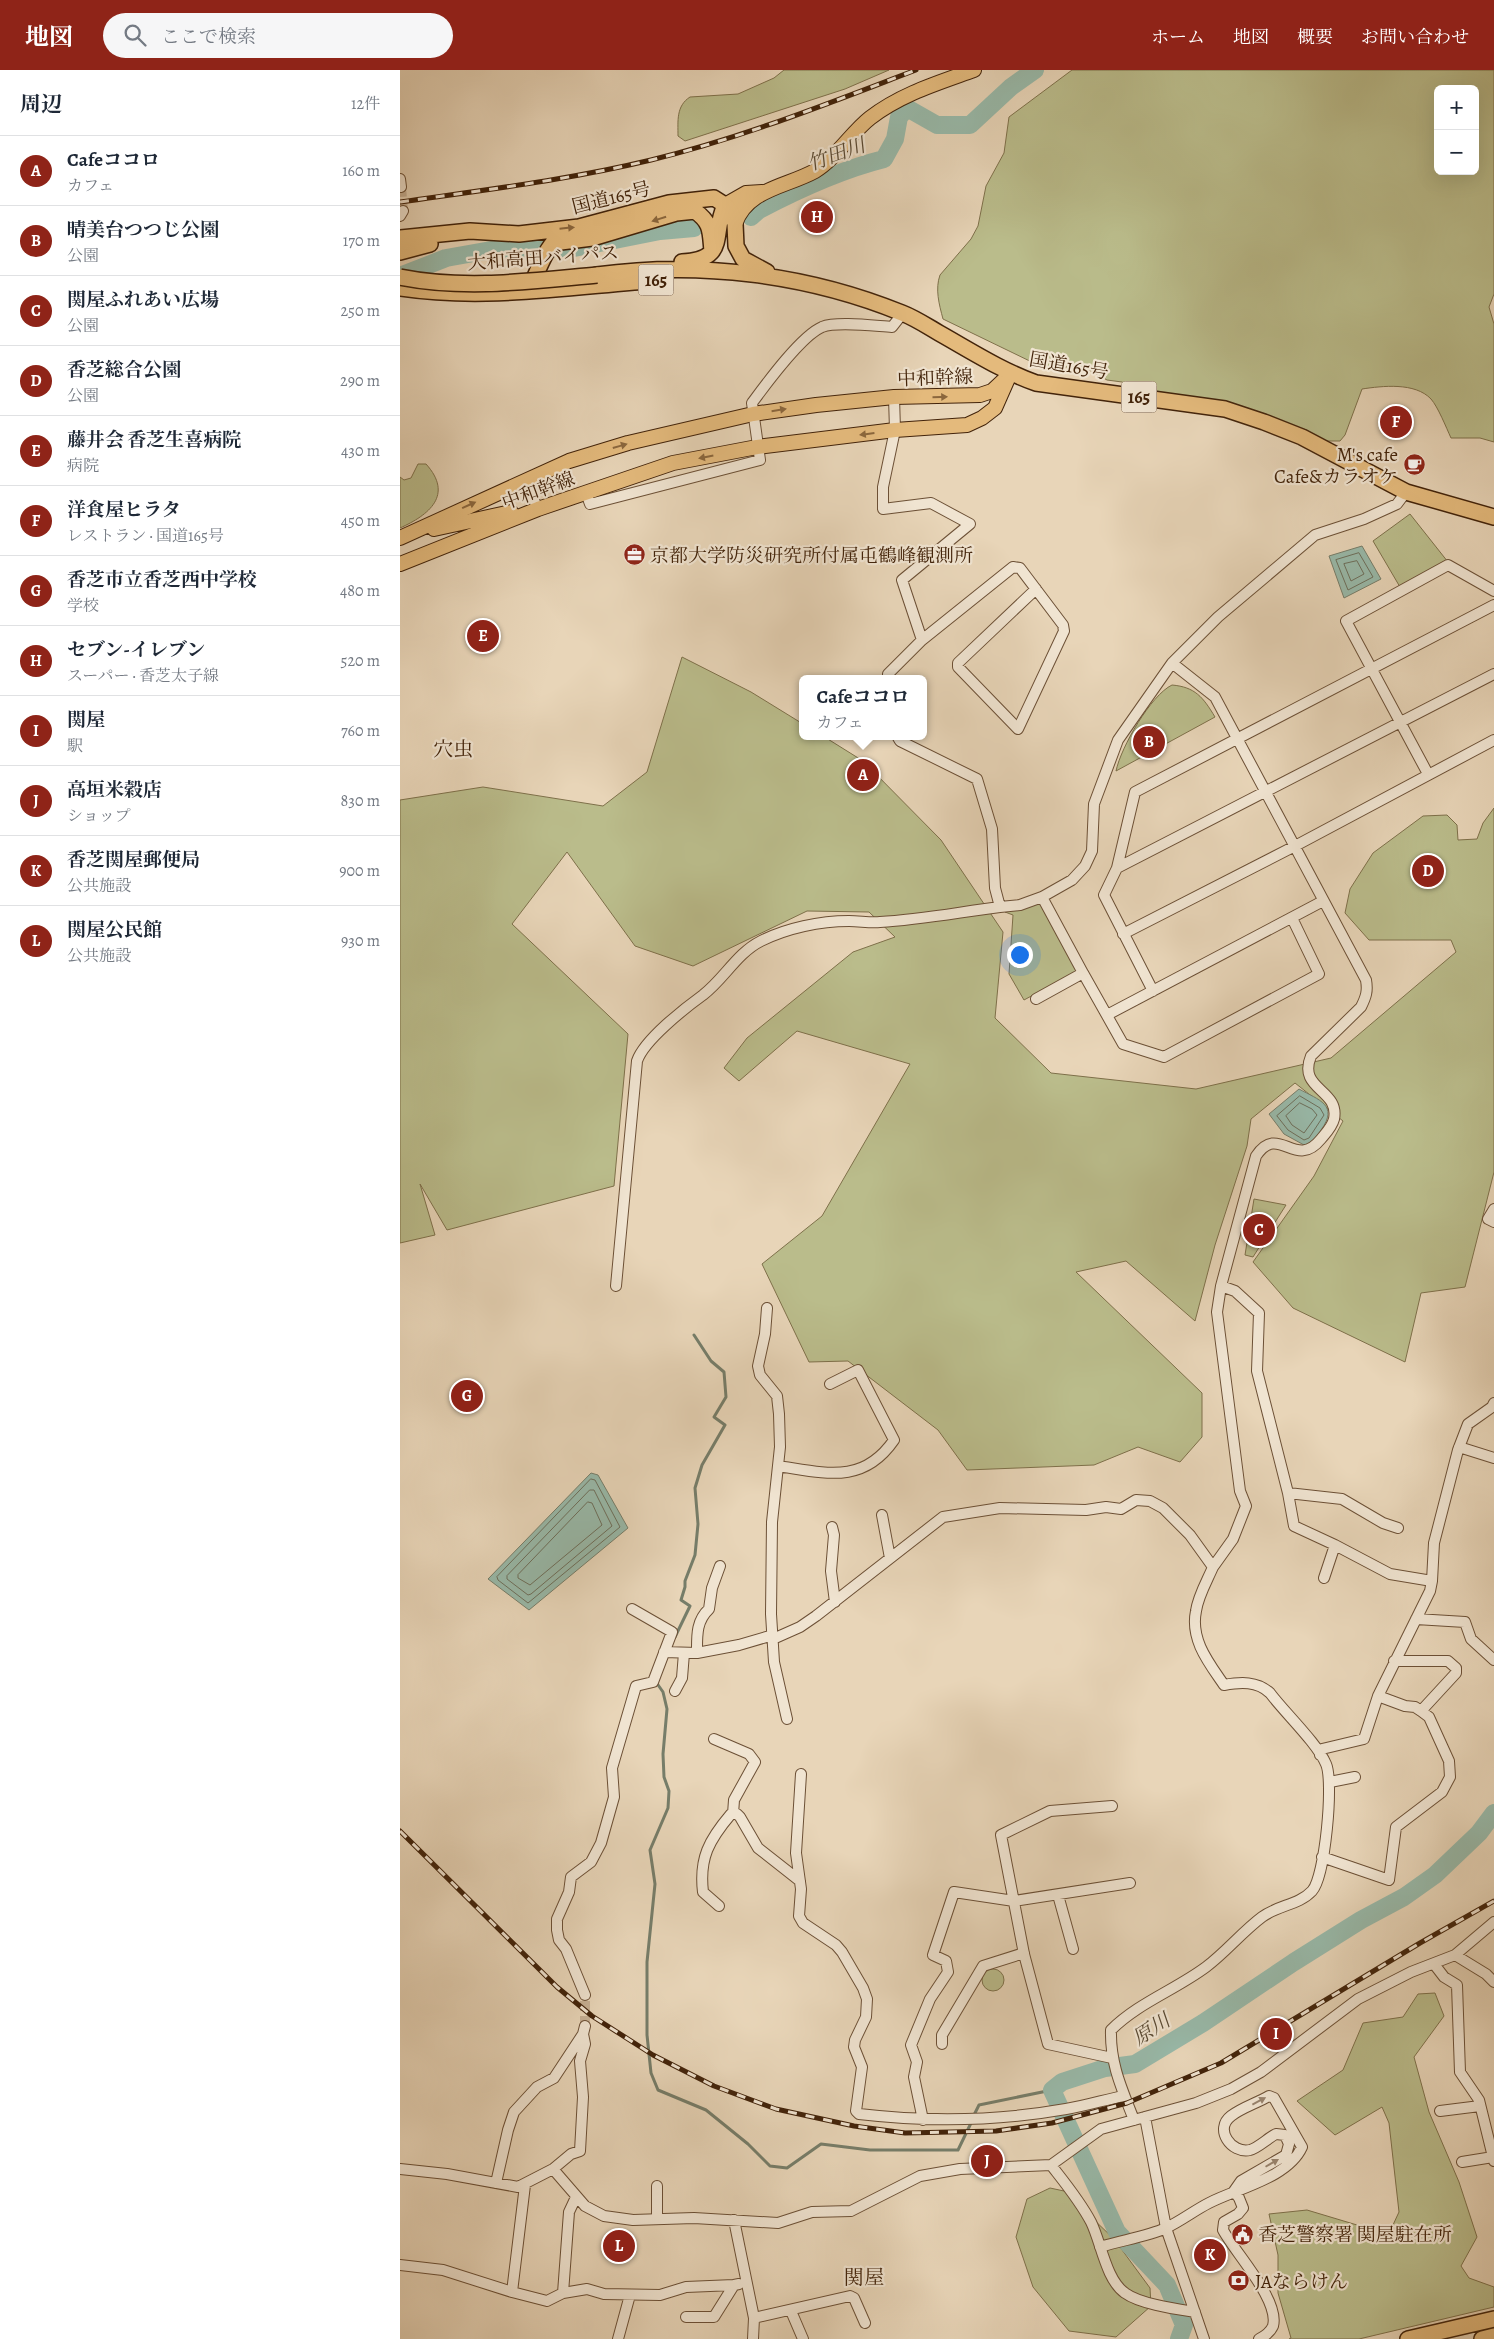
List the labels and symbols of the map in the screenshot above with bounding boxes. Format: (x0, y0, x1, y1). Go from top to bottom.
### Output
water label: 竹田川 (803, 131, 871, 177)
street label: 国道165号 (569, 176, 653, 220)
pin: H (801, 198, 833, 236)
one-way arrow (651, 215, 666, 223)
one-way arrow (559, 224, 575, 232)
street label: 大和高田バイパス (467, 240, 620, 276)
road number: 165 (638, 264, 674, 296)
street label: 国道165号 (1027, 346, 1111, 386)
street label: 中和幹線 (897, 364, 973, 392)
road number: 165 (1122, 382, 1156, 412)
one-way arrow (933, 393, 949, 401)
pin: F (1380, 403, 1412, 441)
one-way arrow (771, 406, 787, 414)
one-way arrow (858, 430, 874, 438)
one-way arrow (613, 441, 628, 449)
place label: M's cafe Cafe&カラオケ (1274, 442, 1398, 490)
one-way arrow (698, 453, 713, 461)
cafe icon: M's cafe Cafe&カラオケ (1402, 453, 1426, 477)
street label: 中和幹線 (498, 466, 579, 516)
one-way arrow (462, 501, 476, 509)
office icon: 京都大学防災研究所付属屯鶴峰観測所 (622, 543, 646, 567)
place label: 京都大学防災研究所付属屯鶴峰観測所 (650, 543, 973, 569)
pin: E (467, 617, 499, 655)
pin: B (1133, 723, 1165, 761)
district label: 穴虫 (433, 736, 473, 763)
pin: A (847, 756, 879, 794)
pin: D (1412, 852, 1444, 890)
your location (1007, 942, 1033, 968)
pin: C (1243, 1211, 1275, 1249)
pin: G (451, 1377, 483, 1415)
water label: 原川 (1127, 2006, 1177, 2052)
pin: I (1260, 2015, 1292, 2053)
one-way arrow (1252, 2097, 1266, 2106)
pin: J (971, 2142, 1003, 2180)
one-way arrow (1265, 2159, 1280, 2167)
public building icon: 香芝警察署 関屋駐在所 (1230, 2222, 1254, 2246)
place label: 香芝警察署 関屋駐在所 (1258, 2222, 1452, 2248)
pin: L (603, 2227, 635, 2265)
pin: K (1194, 2236, 1226, 2274)
district label: 関屋 (844, 2264, 884, 2291)
bank icon: JAならけん (1227, 2269, 1251, 2293)
place label: JAならけん (1255, 2269, 1348, 2295)

